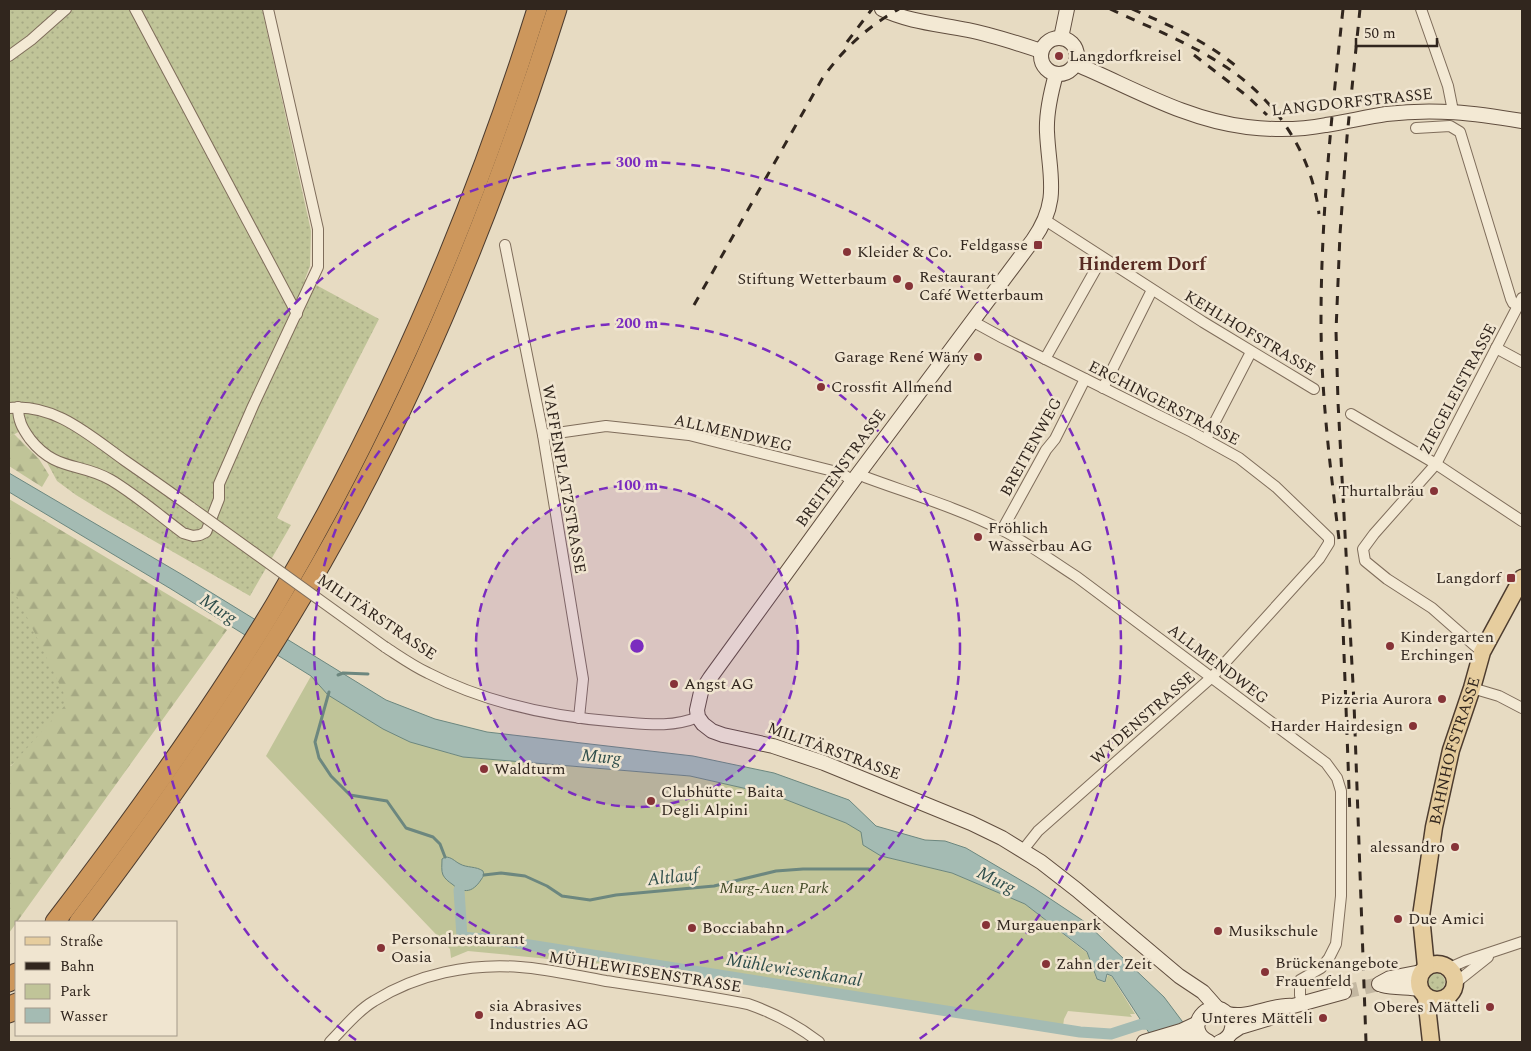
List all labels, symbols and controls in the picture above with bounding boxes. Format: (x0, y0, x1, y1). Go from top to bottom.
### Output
scale bar (1356, 15, 1437, 47)
text: 50 m (1364, 22, 1396, 45)
place label: Langdorfkreisel (1069, 44, 1182, 68)
marker: Langdorfkreisel (1053, 50, 1065, 62)
street label: LANGDORFSTRASSE (1270, 82, 1434, 122)
text: 300 m (616, 151, 659, 174)
place label: Feldgasse (959, 233, 1028, 257)
marker: Feldgasse (1032, 239, 1044, 251)
place label: Kleider & Co. (857, 240, 952, 264)
marker: Kleider & Co. (841, 246, 853, 258)
district label: Hinderem Dorf (1078, 251, 1207, 278)
place label: Restaurant Café Wetterbaum (919, 265, 1044, 307)
place label: Stiftung Wetterbaum (737, 267, 887, 291)
marker: Stiftung Wetterbaum (891, 273, 903, 285)
marker: Restaurant Café Wetterbaum (903, 280, 915, 292)
street label: KEHLHOFSTRASSE (1180, 284, 1320, 382)
text: 200 m (616, 312, 659, 335)
street label: ZIEGELEISTRASSE (1413, 319, 1503, 459)
place label: Garage René Wäny (834, 345, 969, 369)
marker: Garage René Wäny (972, 351, 984, 363)
street label: ERCHINGERSTRASSE (1084, 354, 1244, 452)
place label: Crossfit Allmend (831, 375, 952, 399)
marker: Crossfit Allmend (815, 381, 827, 393)
street label: WAFFENPLATZSTRASSE (536, 383, 592, 575)
street label: BREITENWEG (994, 393, 1068, 501)
street label: BREITENSTRASSE (790, 404, 892, 532)
street label: ALLMENDWEG (671, 408, 795, 458)
text: 100 m (616, 474, 659, 497)
place label: Thurtalbräu (1338, 479, 1424, 503)
marker: Thurtalbräu (1428, 485, 1440, 497)
place label: Fröhlich Wasserbau AG (988, 516, 1093, 558)
marker: Fröhlich Wasserbau AG (972, 531, 984, 543)
place label: Langdorf (1436, 566, 1503, 590)
street label: MILITÄRSTRASSE (312, 568, 442, 666)
marker: Langdorf (1505, 572, 1517, 584)
water label: Murg (194, 587, 243, 632)
street label: ALLMENDWEG (1162, 618, 1274, 710)
place label: Kindergarten Erchingen (1400, 625, 1494, 667)
centre of rings (628, 637, 646, 655)
marker: Kindergarten Erchingen (1384, 640, 1396, 652)
street label: WYDENSTRASSE (1085, 666, 1201, 770)
place label: Angst AG (684, 672, 754, 696)
street label: BAHNHOFSTRASSE (1423, 674, 1486, 827)
marker: Angst AG (668, 678, 680, 690)
place label: Pizzeria Aurora (1321, 687, 1432, 711)
marker: Pizzeria Aurora (1436, 693, 1448, 705)
place label: Harder Hairdesign (1270, 714, 1403, 738)
street label: MILITÄRSTRASSE (764, 716, 904, 786)
marker: Harder Hairdesign (1407, 720, 1419, 732)
water label: Murg (580, 742, 623, 772)
place label: Waldturm (494, 757, 566, 781)
marker: Waldturm (478, 763, 490, 775)
place label: Clubhütte - Baita Degli Alpini (661, 780, 784, 822)
marker: Clubhütte - Baita Degli Alpini (645, 795, 657, 807)
place label: alessandro (1370, 835, 1445, 859)
marker: alessandro (1449, 841, 1461, 853)
water label: Murg (972, 859, 1021, 901)
water label: Altlauf (645, 861, 703, 893)
park label: Murg-Auen Park (719, 876, 829, 900)
place label: Due Amici (1408, 907, 1484, 931)
place label: Murgauenpark (996, 913, 1101, 937)
marker: Due Amici (1392, 913, 1404, 925)
place label: Bocciabahn (702, 916, 785, 940)
marker: Murgauenpark (980, 919, 992, 931)
place label: Musikschule (1228, 919, 1318, 943)
legend (15, 921, 178, 1036)
marker: Bocciabahn (686, 922, 698, 934)
marker: Musikschule (1212, 925, 1224, 937)
place label: Personalrestaurant Oasia (391, 927, 525, 969)
text: Straße (60, 930, 103, 953)
marker: Personalrestaurant Oasia (375, 942, 387, 954)
street label: MÜHLEWIESENSTRASSE (547, 945, 743, 999)
water label: Mühlewiesenkanal (724, 946, 864, 994)
place label: Brückenangebote Frauenfeld (1275, 951, 1399, 993)
place label: Zahn der Zeit (1056, 952, 1153, 976)
text: Bahn (60, 955, 95, 978)
marker: Zahn der Zeit (1040, 958, 1052, 970)
marker: Brückenangebote Frauenfeld (1259, 966, 1271, 978)
text: Park (60, 980, 91, 1003)
place label: sia Abrasives Industries AG (489, 994, 589, 1036)
place label: Oberes Mätteli (1373, 995, 1480, 1019)
marker: Oberes Mätteli (1484, 1001, 1496, 1013)
text: Wasser (60, 1005, 108, 1028)
place label: Unteres Mätteli (1201, 1006, 1313, 1030)
marker: sia Abrasives Industries AG (473, 1009, 485, 1021)
marker: Unteres Mätteli (1317, 1012, 1329, 1024)

